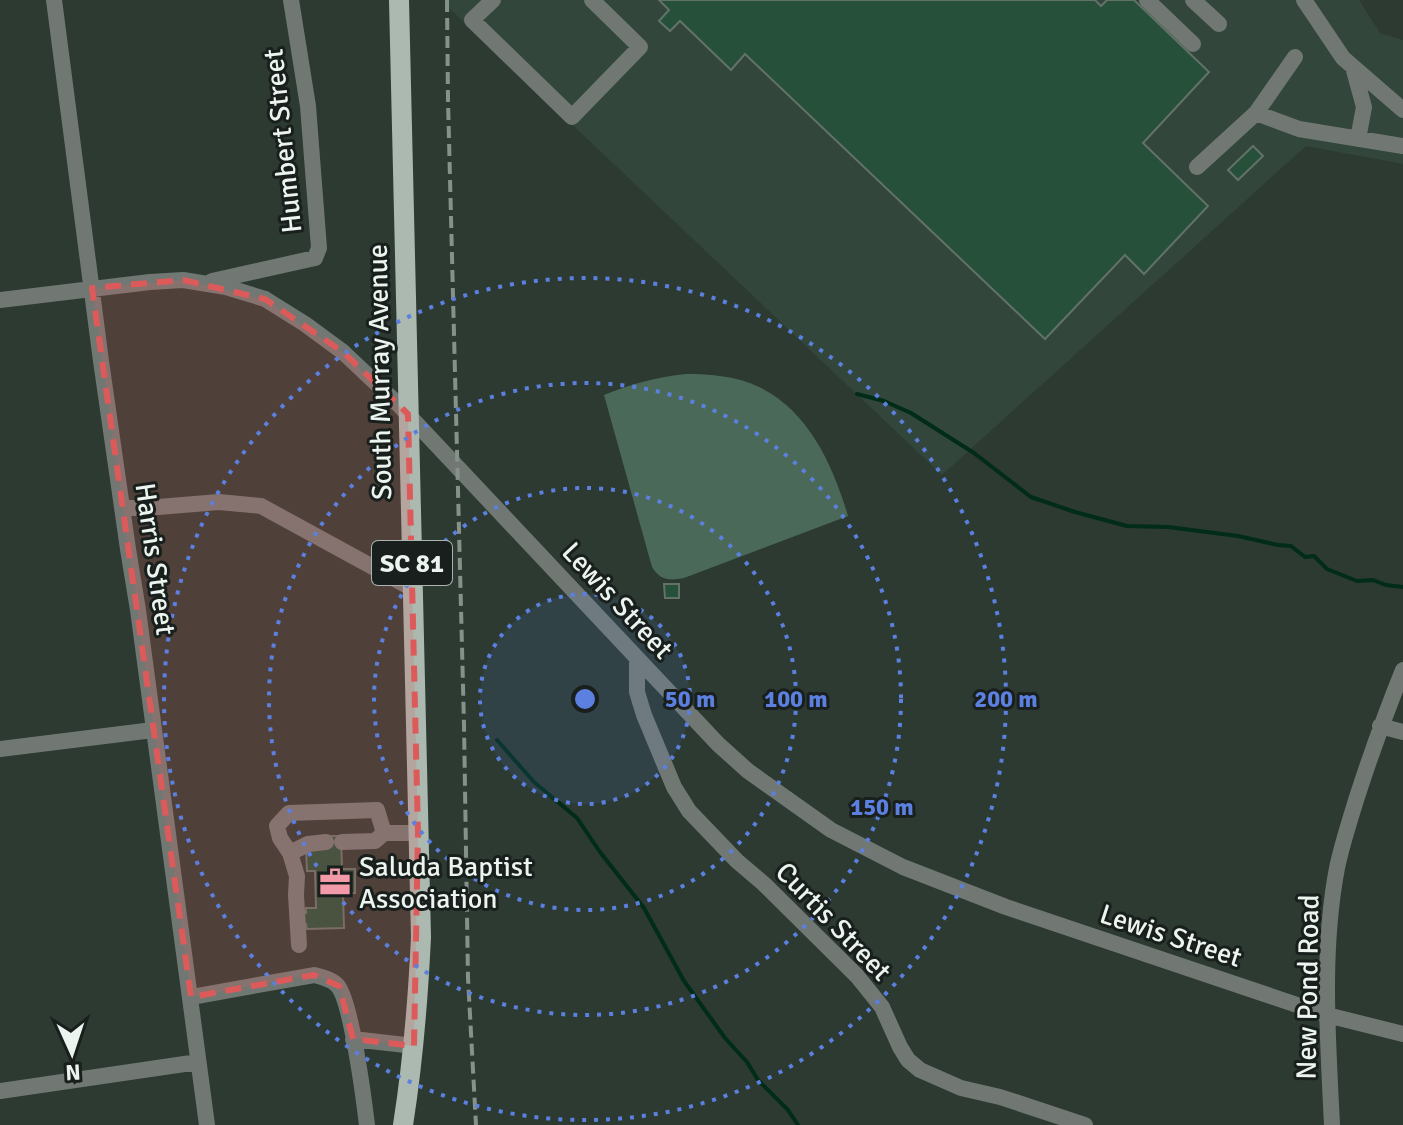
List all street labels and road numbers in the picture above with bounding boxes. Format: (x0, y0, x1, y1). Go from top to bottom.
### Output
street label: Humbert Street (256, 47, 310, 235)
street label: South Murray Avenue (361, 244, 399, 500)
street label: Harris Street (128, 481, 183, 638)
street label: Lewis Street (555, 535, 680, 666)
road number: SC 81 (372, 541, 452, 585)
street label: Curtis Street (768, 855, 898, 988)
street label: New Pond Road (1289, 894, 1327, 1080)
street label: Lewis Street (1095, 897, 1246, 975)

